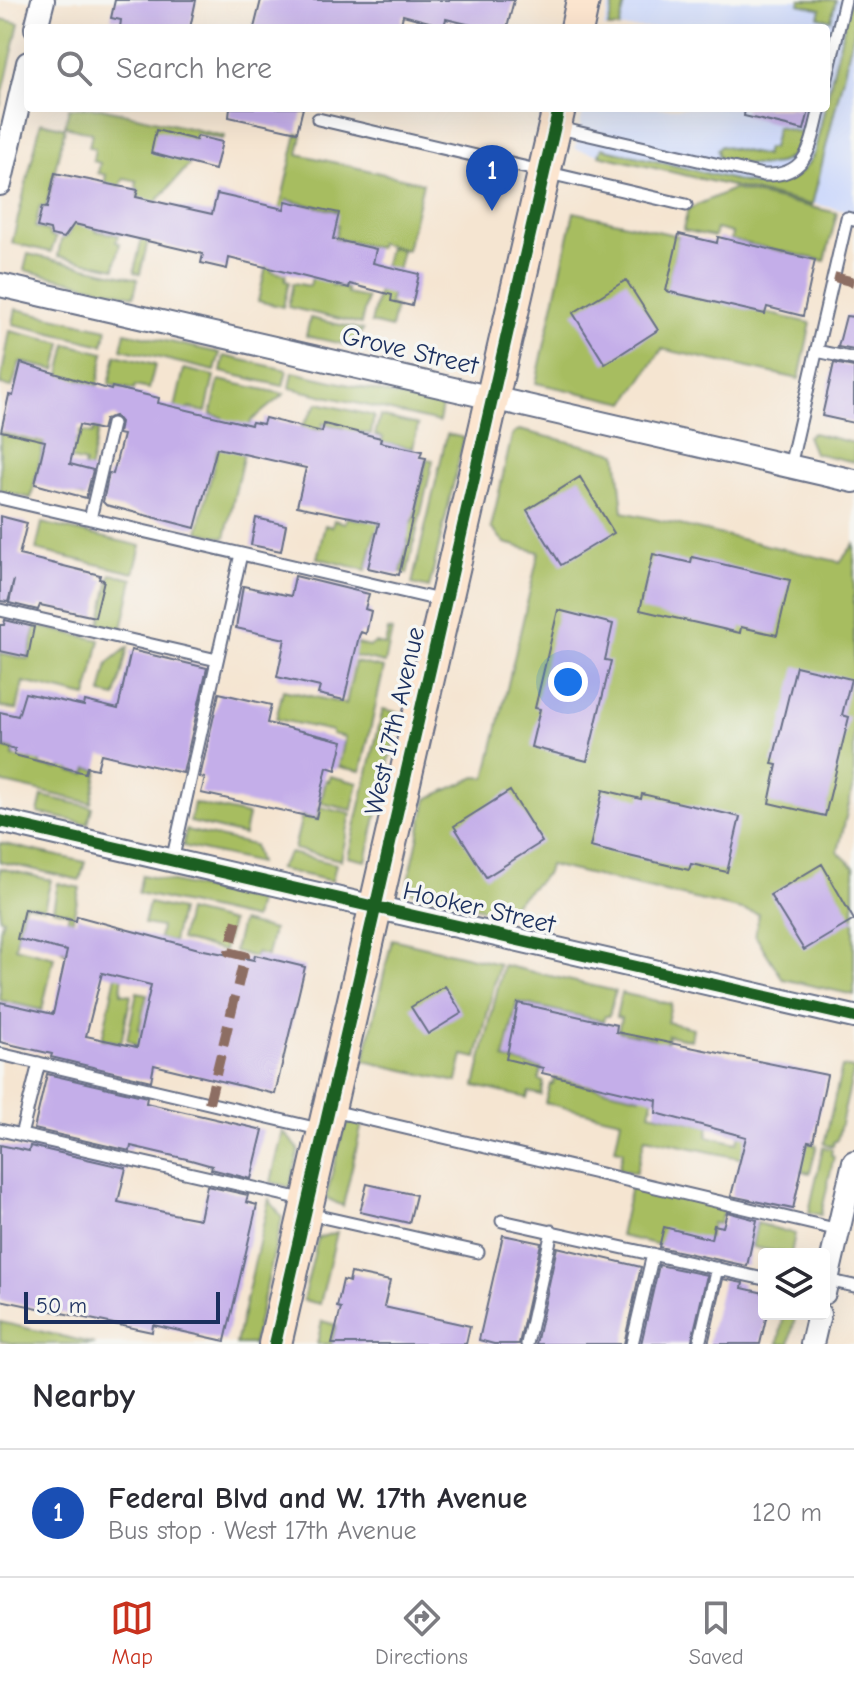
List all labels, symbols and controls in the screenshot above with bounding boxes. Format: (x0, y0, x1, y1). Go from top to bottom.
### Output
search box (24, 24, 830, 112)
icon: search (52, 46, 96, 90)
text: Search here (116, 51, 272, 86)
pin: 1 (466, 145, 518, 211)
street label: Grove Street (339, 321, 483, 382)
street label: West 17th Avenue (359, 624, 431, 818)
your location (548, 662, 588, 702)
street label: Hooker Street (400, 876, 560, 940)
map controls (758, 1248, 830, 1320)
button: layers (758, 1248, 830, 1320)
scale bar (24, 1288, 220, 1324)
text: 50 m (36, 1293, 87, 1319)
text: Nearby (32, 1376, 135, 1416)
text: Federal Blvd and W. 17th Avenue (108, 1481, 527, 1516)
text: 1 (53, 1498, 63, 1528)
text: 120 m (752, 1498, 822, 1528)
text: Bus stop · West 17th Avenue (108, 1516, 416, 1546)
tab: Map (110, 1596, 154, 1670)
tab: Directions (375, 1596, 468, 1670)
tab: Saved (689, 1596, 744, 1670)

